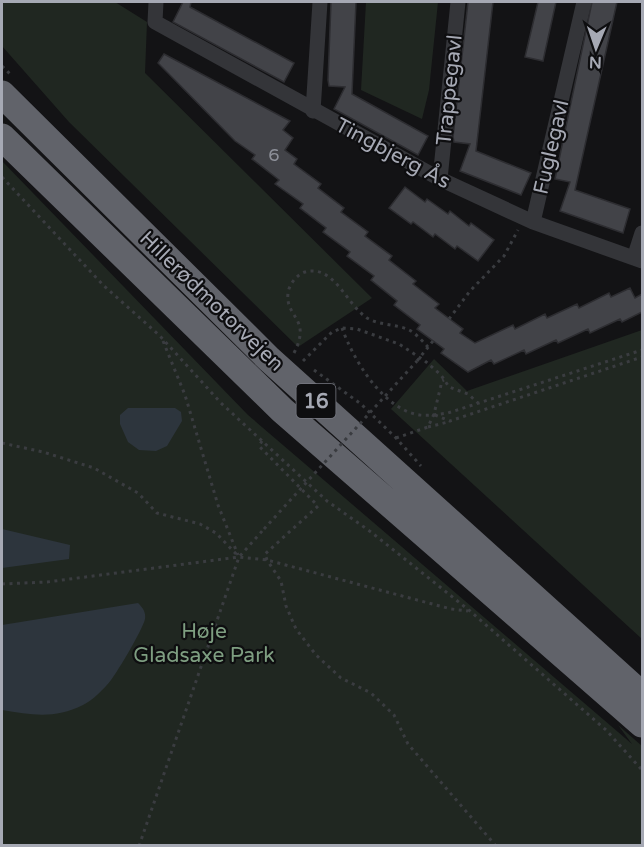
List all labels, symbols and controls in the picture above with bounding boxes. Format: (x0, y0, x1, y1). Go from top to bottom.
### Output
north arrow (566, 18, 626, 78)
street label: Trappegavl (431, 34, 468, 147)
text: N (589, 52, 602, 72)
street label: Fuglegavl (528, 97, 575, 197)
street label: Tingbjerg Ås (331, 113, 454, 194)
house number: 6 (268, 144, 280, 166)
street label: Hillerødmotorvejen (134, 226, 289, 377)
road number: 16 (296, 384, 336, 418)
park label: Høje Gladsaxe Park (133, 619, 275, 668)

